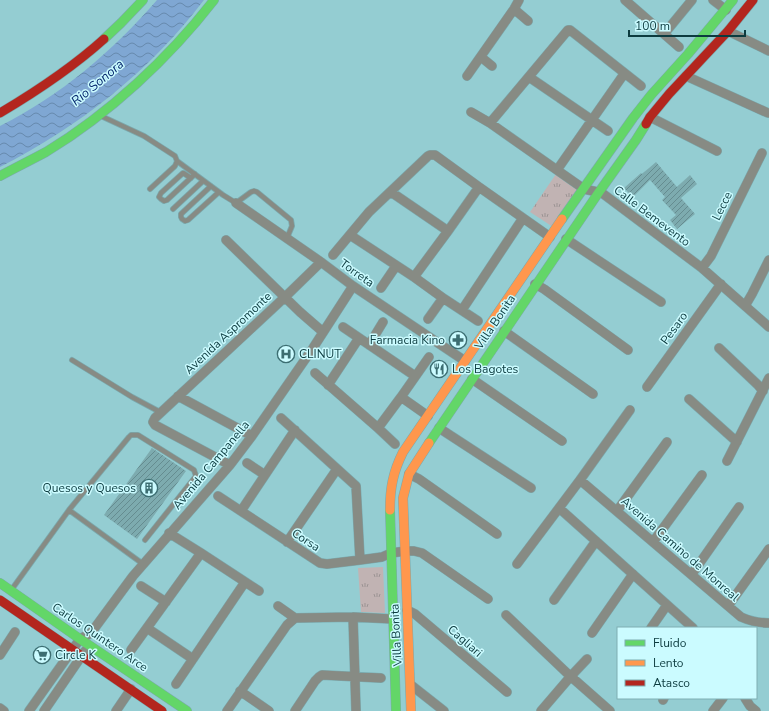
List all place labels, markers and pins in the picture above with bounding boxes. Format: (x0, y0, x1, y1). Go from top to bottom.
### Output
pharmacy icon: Farmacia Kino (448, 330, 468, 350)
place label: Farmacia Kino (370, 332, 445, 348)
hospital icon: CLINUT (276, 344, 296, 364)
place label: CLINUT (299, 346, 342, 362)
restaurant icon: Los Bagotes (429, 359, 449, 379)
place label: Los Bagotes (452, 361, 519, 377)
building icon: Quesos y Quesos (139, 478, 159, 498)
place label: Quesos y Quesos (43, 480, 136, 496)
supermarket icon: Circle K (32, 645, 52, 665)
place label: Circle K (55, 647, 97, 663)

